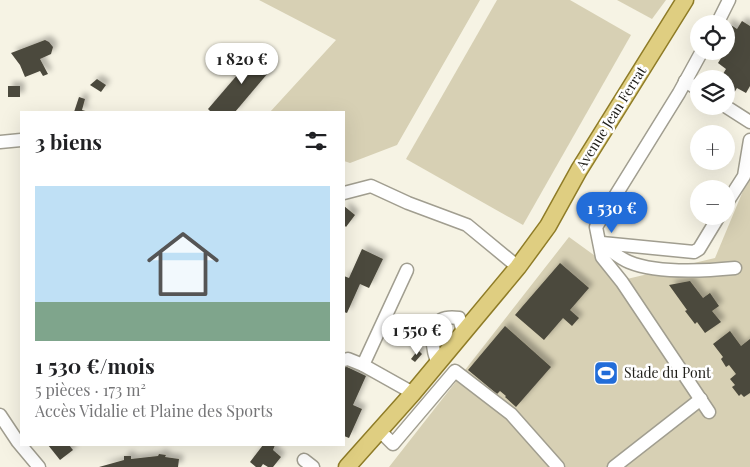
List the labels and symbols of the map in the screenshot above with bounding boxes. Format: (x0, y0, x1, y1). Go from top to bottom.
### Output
pin: 1 820 € (196, 42, 288, 85)
street label: Avenue Jean Ferrat (570, 61, 651, 174)
pin: 1 530 € (566, 192, 658, 234)
pin: 1 550 € (371, 314, 463, 356)
sports icon: Stade du Pont (593, 360, 619, 386)
place label: Stade du Pont (624, 363, 712, 382)

